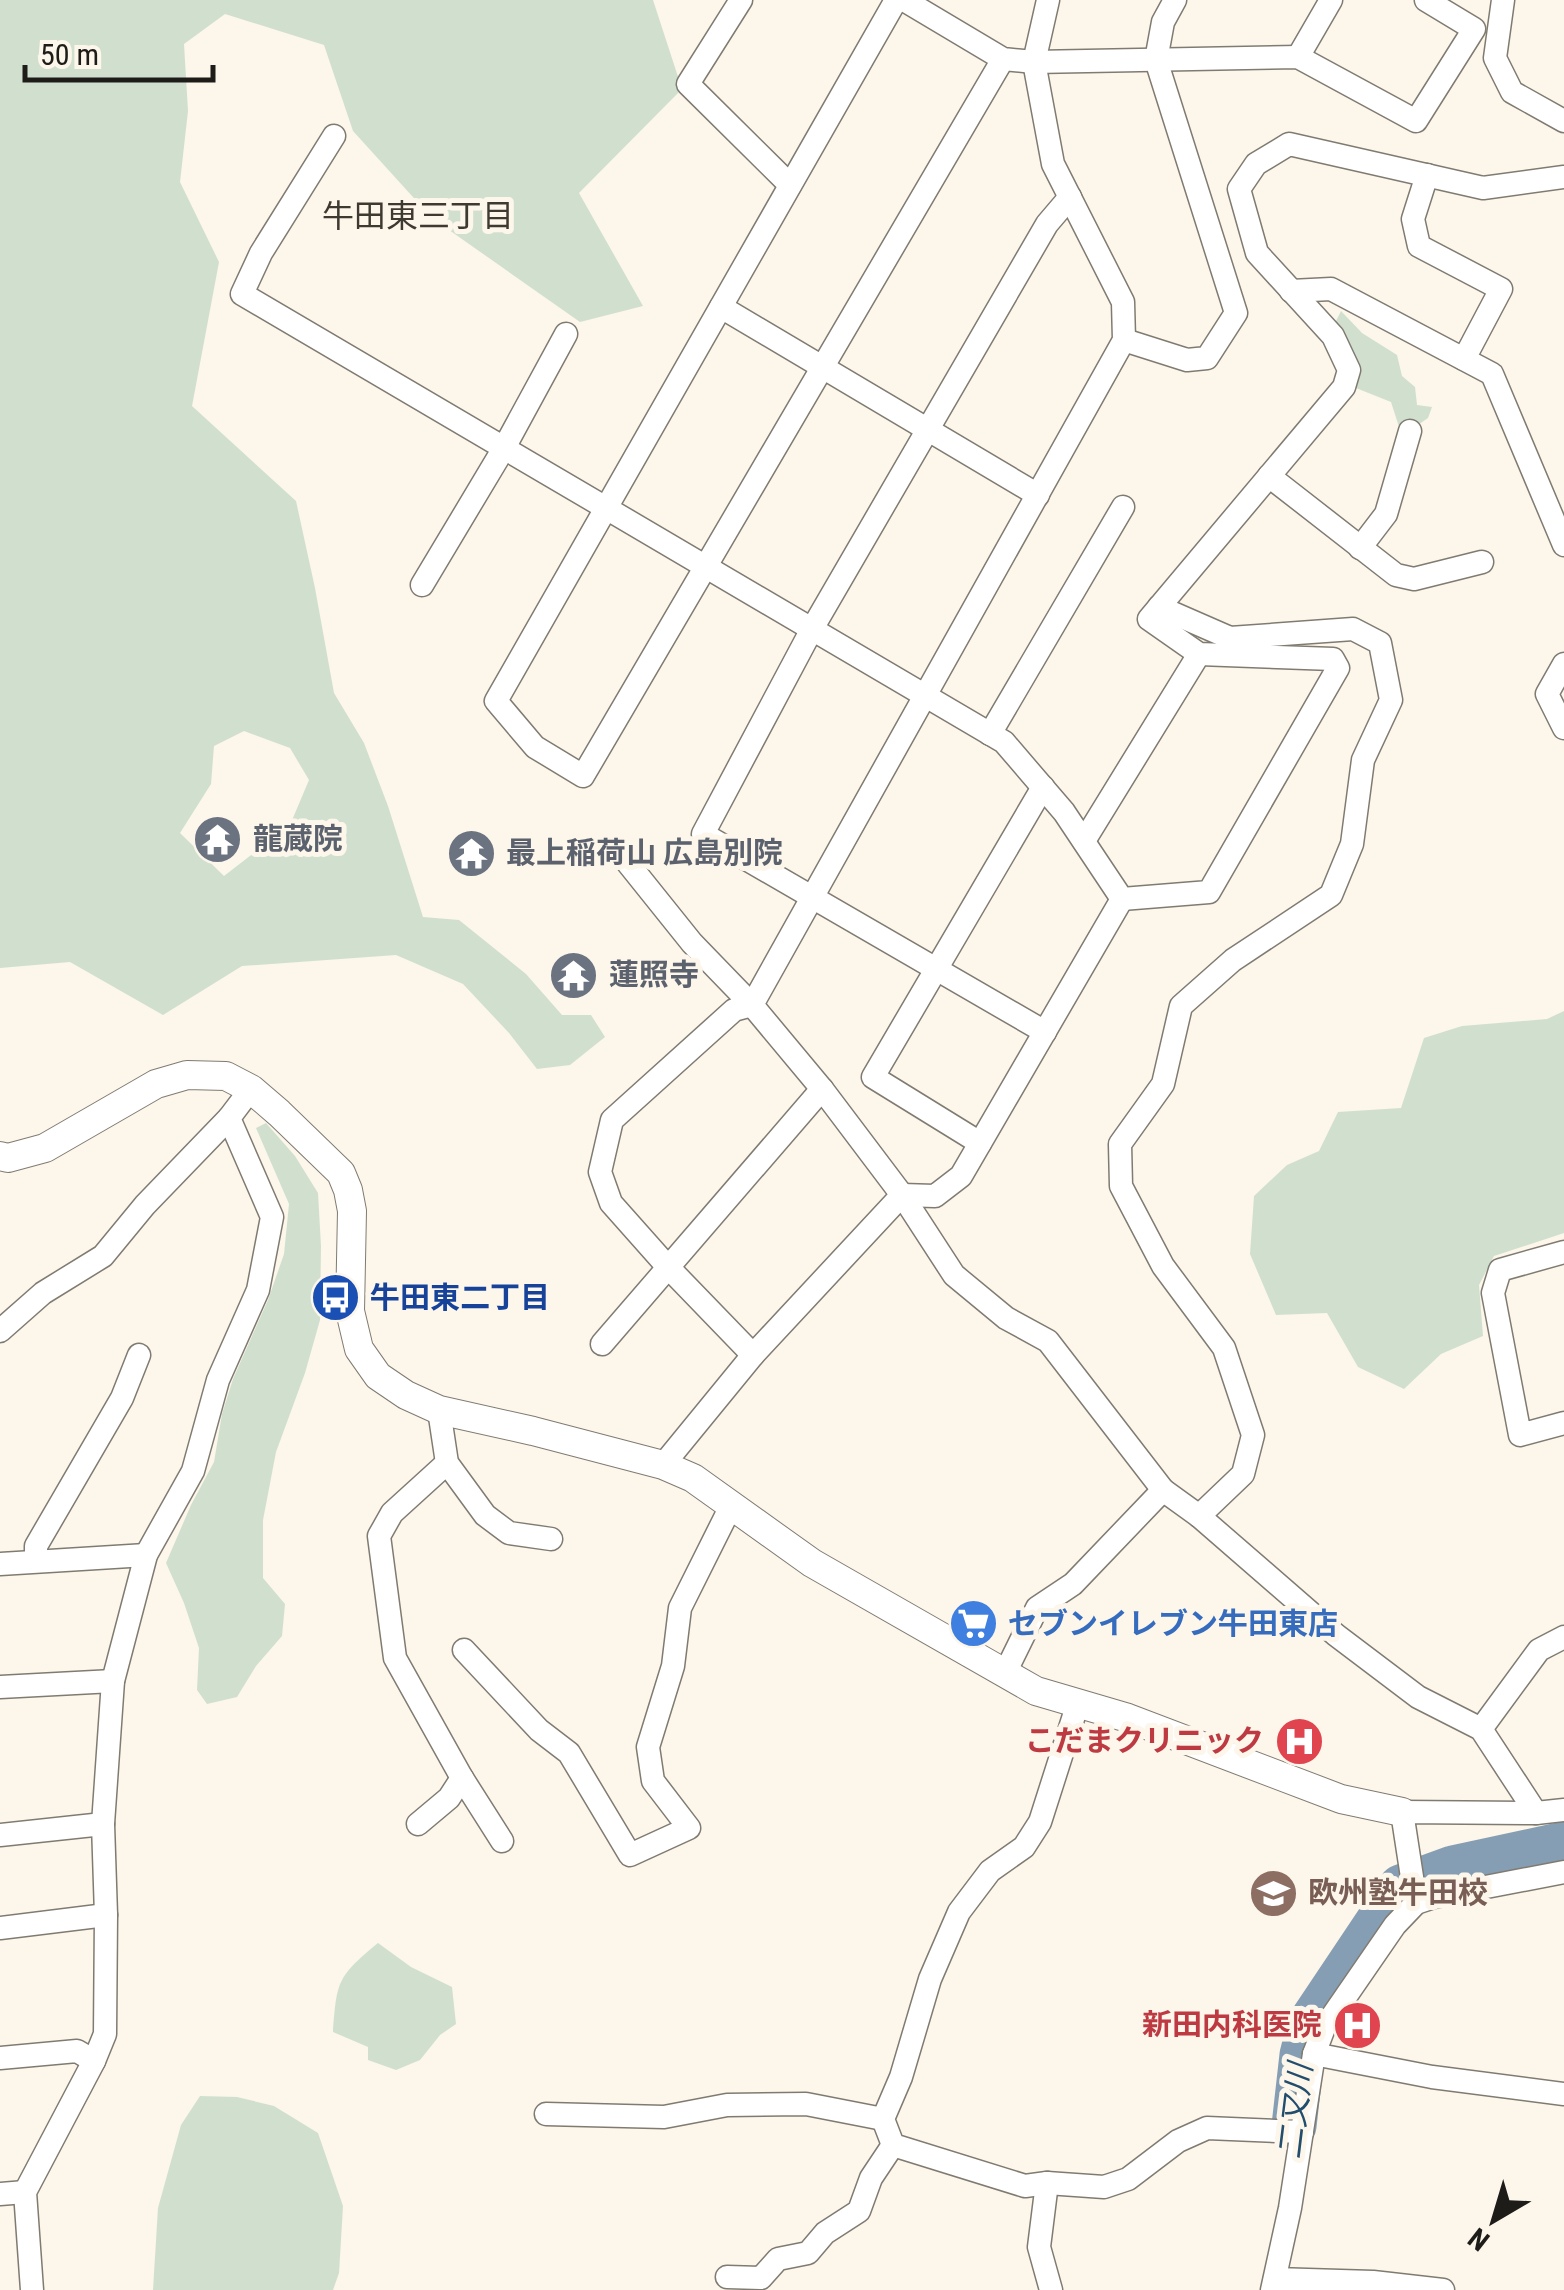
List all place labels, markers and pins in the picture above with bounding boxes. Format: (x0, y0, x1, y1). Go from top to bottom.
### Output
temple icon: 龍蔵院 (192, 813, 244, 865)
place label: 龍蔵院 (253, 821, 343, 856)
temple icon: 最上稲荷山 広島別院 (445, 827, 497, 879)
place label: 最上稲荷山 広島別院 (506, 835, 783, 870)
temple icon: 蓮照寺 (548, 949, 600, 1001)
place label: 蓮照寺 (609, 957, 699, 992)
bus stop icon: 牛田東二丁目 (309, 1272, 361, 1324)
place label: 牛田東二丁目 (370, 1280, 550, 1315)
supermarket icon: セブンイレブン牛田東店 (947, 1598, 999, 1650)
place label: セブンイレブン牛田東店 (1008, 1606, 1338, 1641)
hospital icon: こだまクリニック (1273, 1715, 1325, 1767)
place label: こだまクリニック (1025, 1723, 1264, 1758)
school or university icon: 欧州塾牛田校 (1247, 1867, 1299, 1919)
place label: 欧州塾牛田校 (1308, 1875, 1488, 1910)
hospital icon: 新田内科医院 (1331, 1999, 1383, 2051)
place label: 新田内科医院 (1142, 2007, 1322, 2042)

